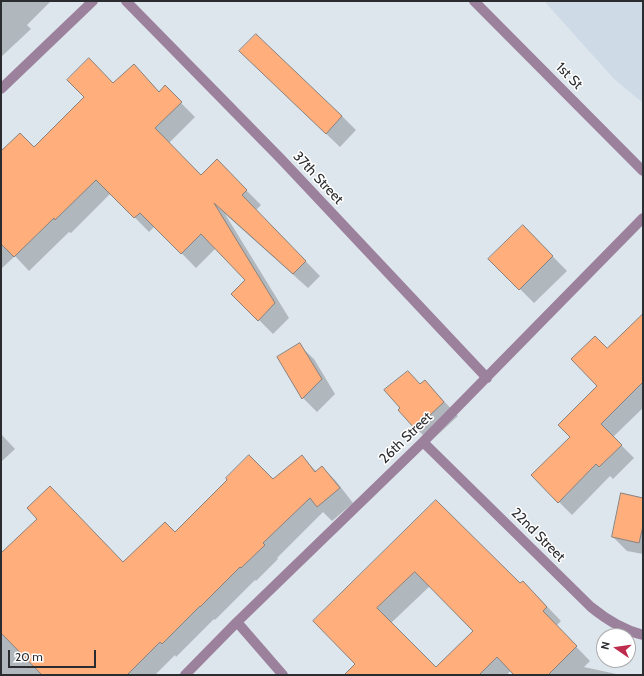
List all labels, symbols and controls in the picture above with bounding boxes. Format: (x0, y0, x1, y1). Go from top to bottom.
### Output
street label: 1st St (552, 59, 586, 93)
street label: 37th Street (289, 148, 347, 208)
street label: 26th Street (376, 409, 436, 467)
street label: 22nd Street (508, 505, 568, 565)
north arrow (596, 628, 636, 668)
text: N (598, 640, 613, 651)
scale bar (10, 642, 98, 668)
text: 20 m (15, 649, 43, 664)

